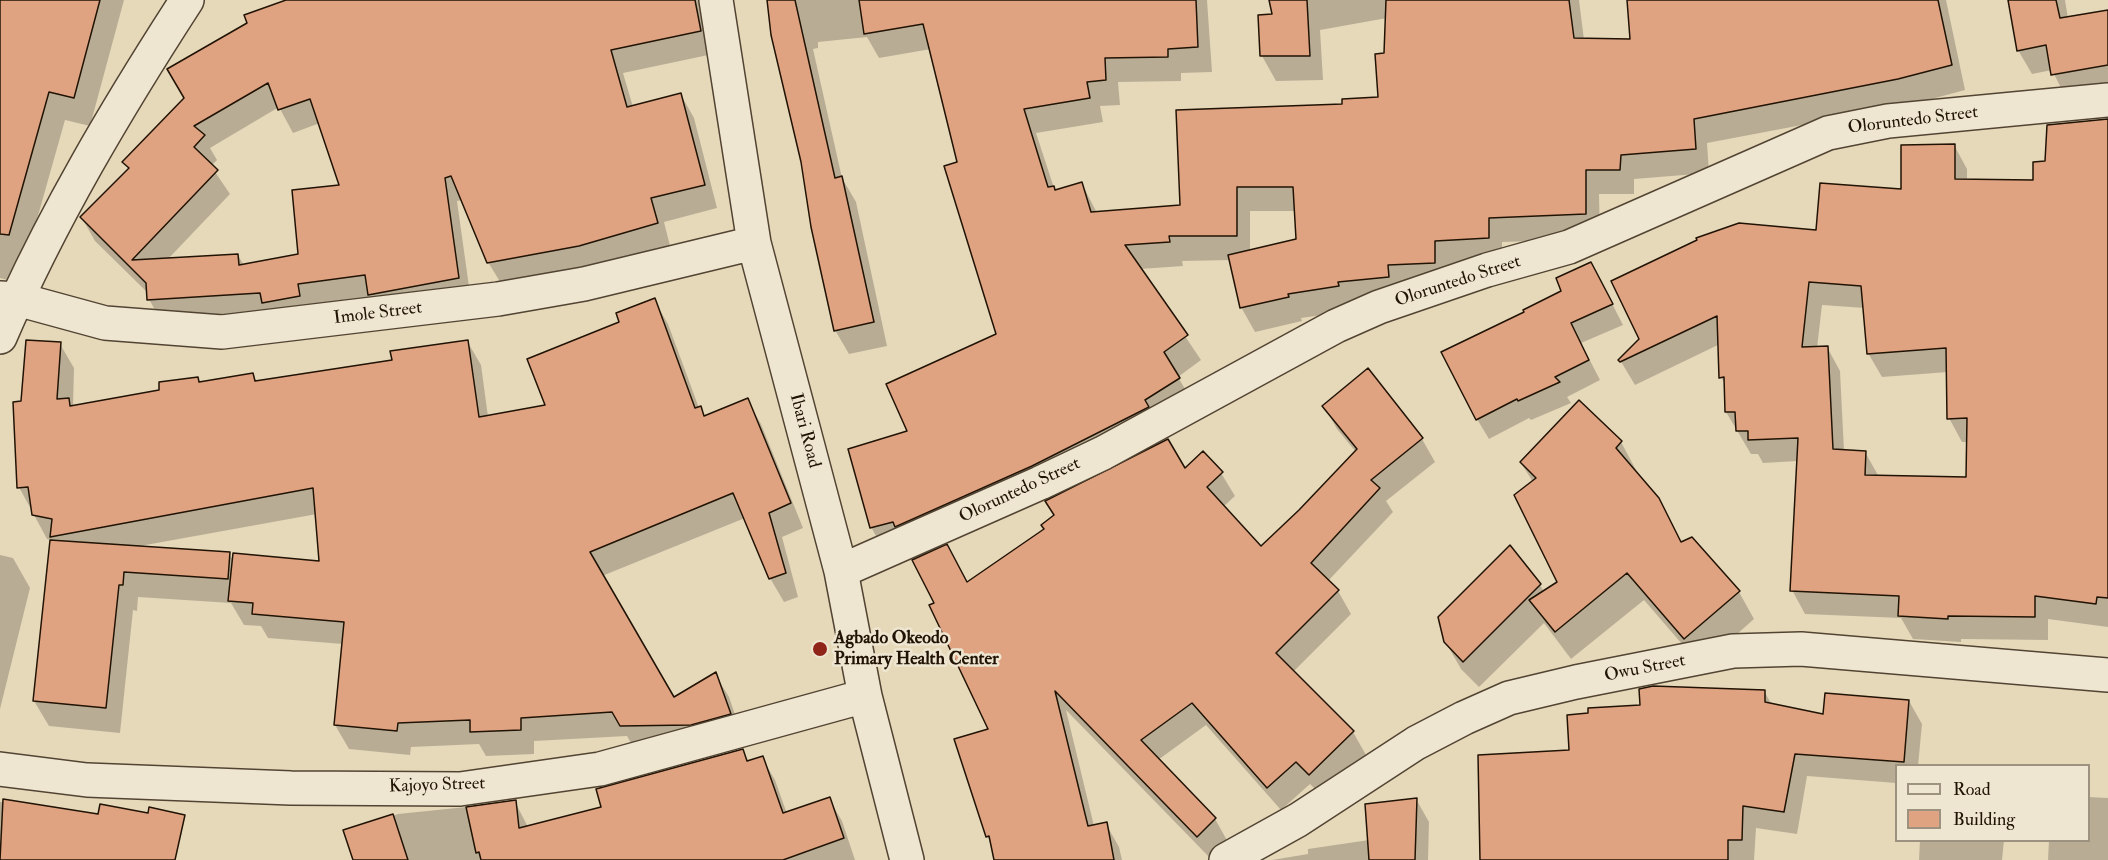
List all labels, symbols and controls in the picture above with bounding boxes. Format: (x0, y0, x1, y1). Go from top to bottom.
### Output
street label: Oloruntedo Street (1847, 102, 1979, 140)
street label: Oloruntedo Street (1392, 251, 1524, 313)
street label: Imole Street (333, 298, 423, 330)
street label: Ibari Road (784, 391, 824, 471)
street label: Oloruntedo Street (956, 454, 1084, 528)
place label: Agbado Okeodo Primary Health Center (834, 628, 999, 670)
marker: Agbado Okeodo Primary Health Center (811, 640, 829, 658)
street label: Owu Street (1603, 651, 1687, 687)
legend (1895, 764, 2090, 842)
street label: Kajoyo Street (388, 774, 486, 798)
text: Road (1953, 778, 1991, 801)
text: Building (1953, 808, 2015, 831)

